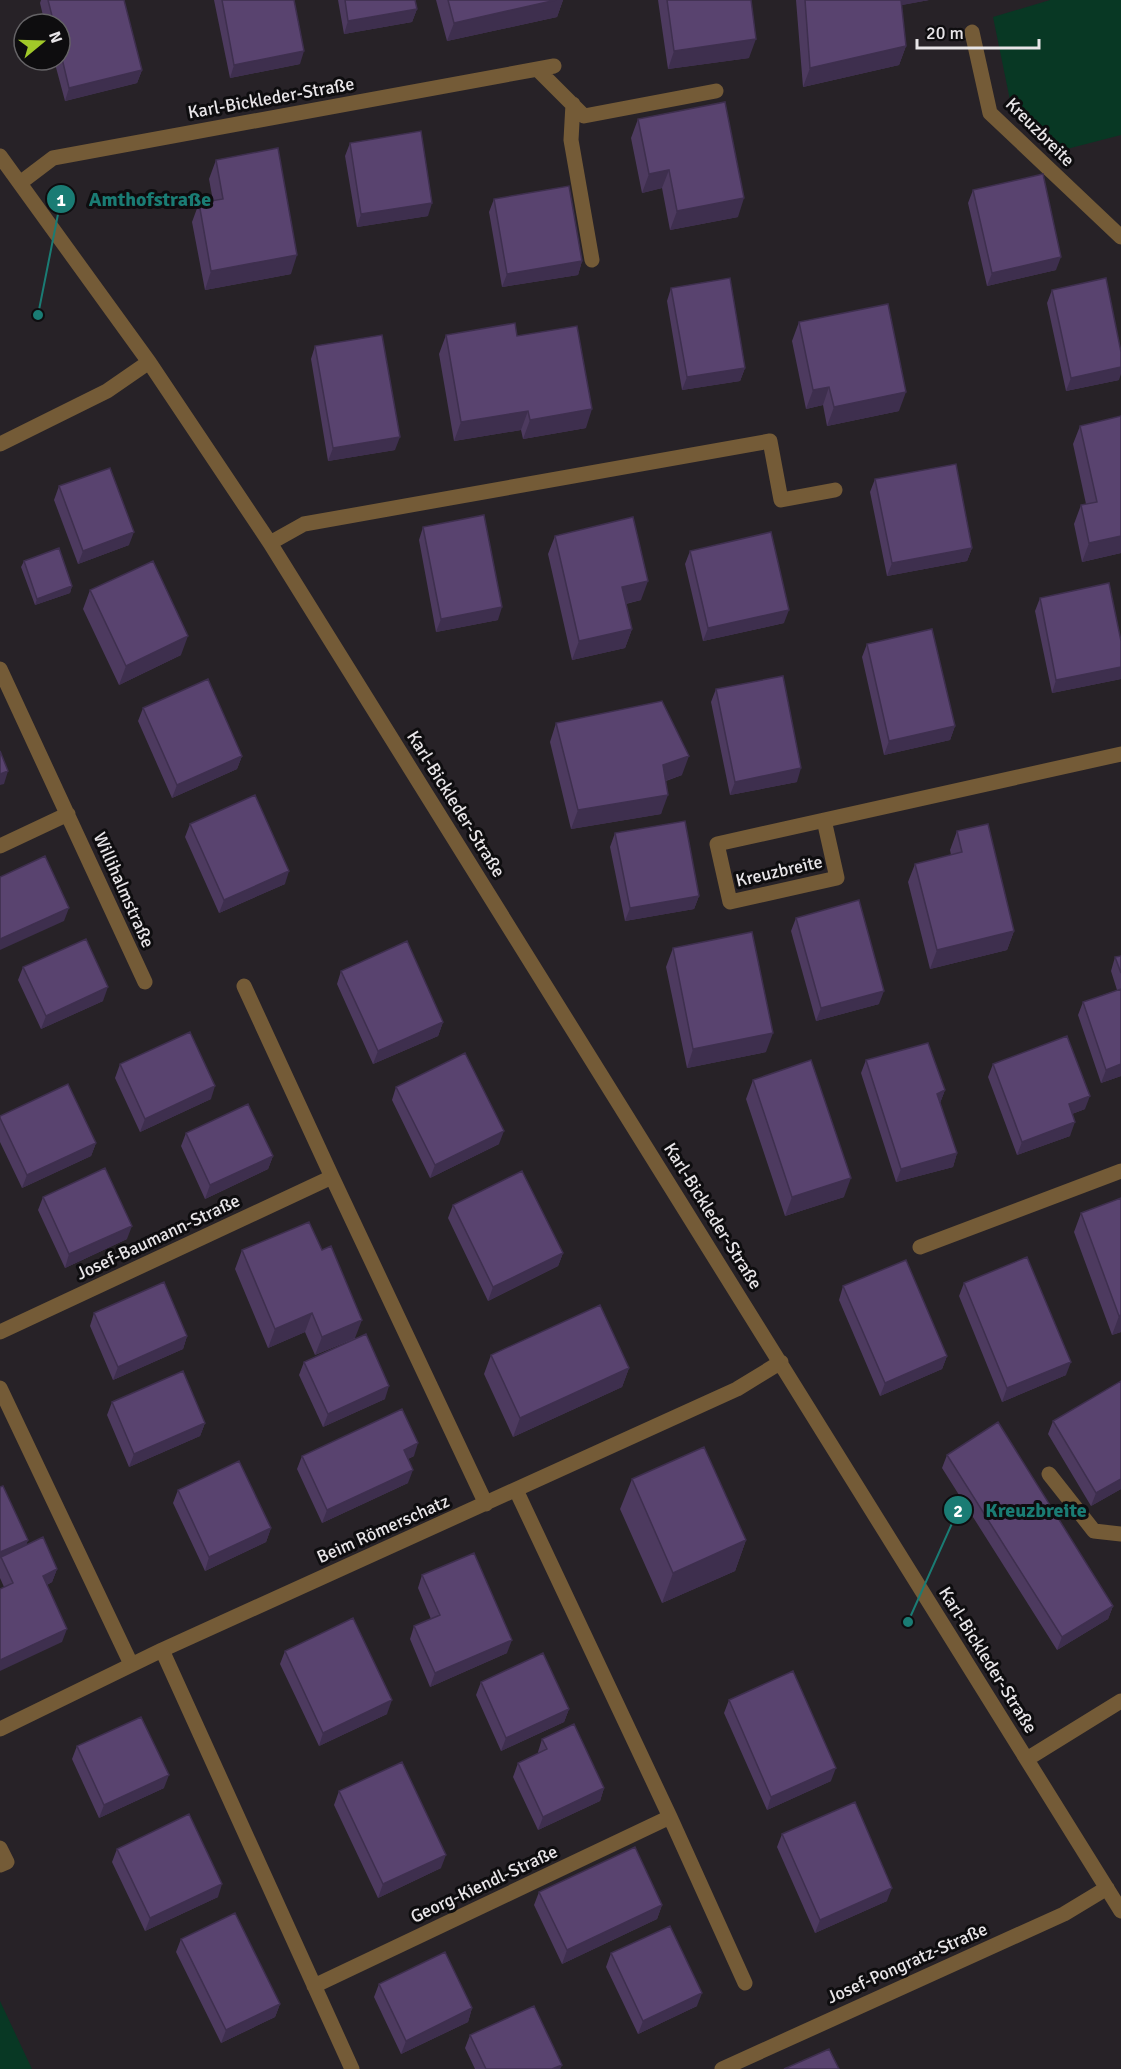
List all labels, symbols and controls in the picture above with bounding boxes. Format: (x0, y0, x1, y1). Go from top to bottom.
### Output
north arrow (12, 12, 72, 72)
scale bar (917, 12, 1038, 50)
text: 20 m (926, 22, 964, 44)
text: N (44, 29, 67, 46)
street label: Karl-Bickleder-Straße (186, 73, 356, 123)
street label: Kreuzbreite (1001, 93, 1079, 171)
callout: Amthofstraße (46, 180, 223, 218)
text: Amthofstraße (89, 187, 211, 212)
text: 1 (56, 189, 66, 211)
street label: Karl-Bickleder-Straße (402, 727, 510, 881)
street label: Willihalmstraße (89, 829, 159, 951)
street label: Kreuzbreite (733, 850, 825, 892)
street label: Karl-Bickleder-Straße (659, 1139, 767, 1293)
street label: Josef-Baumann-Straße (73, 1189, 243, 1285)
street label: Beim Römerschatz (313, 1490, 453, 1568)
callout: Kreuzbreite (943, 1491, 1099, 1529)
text: Kreuzbreite (985, 1498, 1087, 1523)
text: 2 (953, 1500, 963, 1522)
street label: Karl-Bickleder-Straße (934, 1583, 1042, 1737)
street label: Georg-Kiendl-Straße (407, 1840, 561, 1928)
street label: Josef-Pongratz-Straße (823, 1918, 991, 2008)

